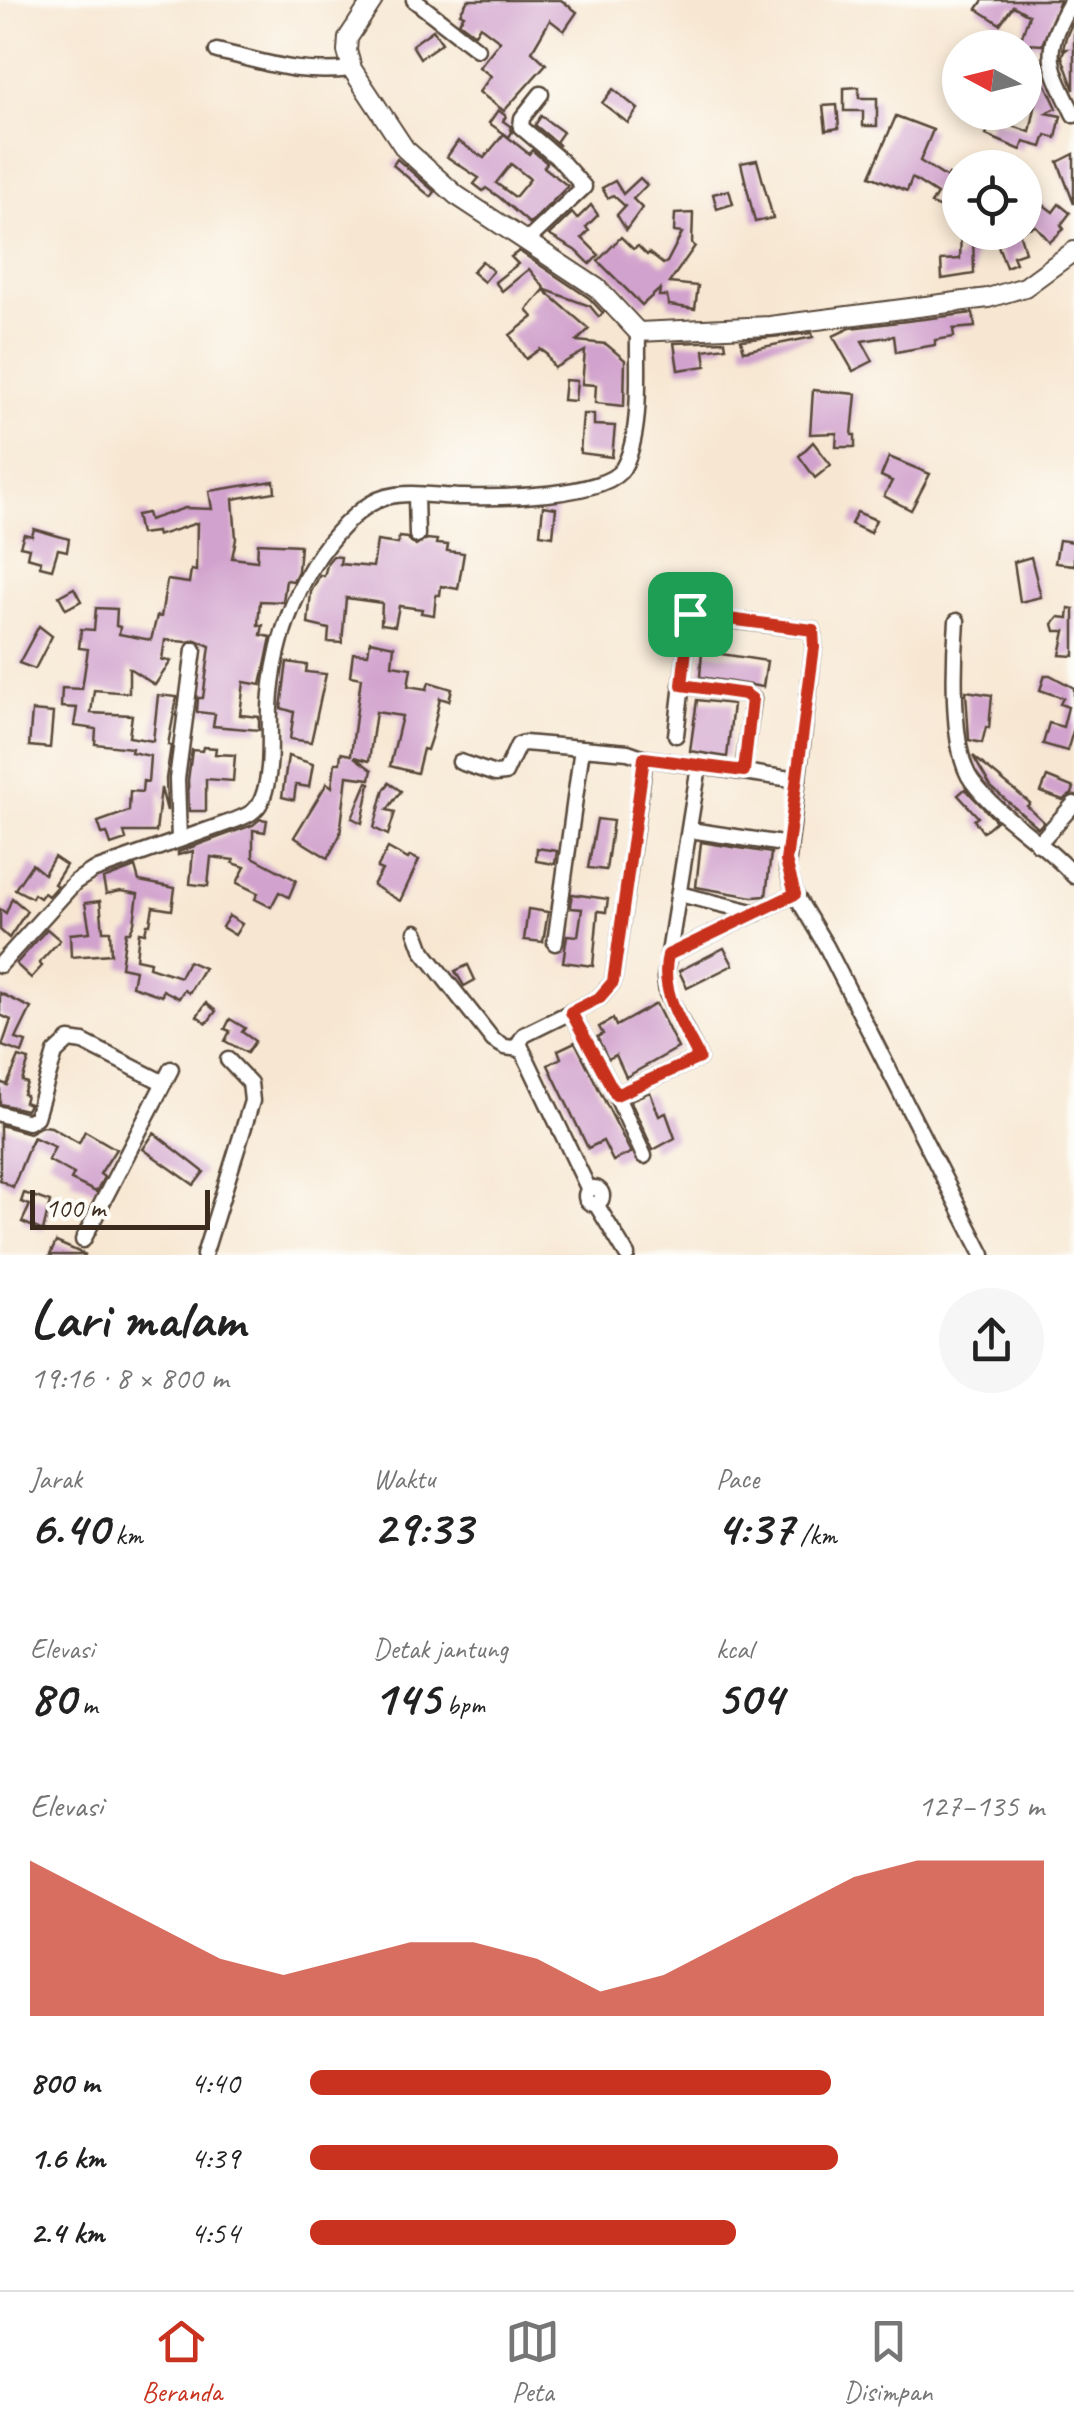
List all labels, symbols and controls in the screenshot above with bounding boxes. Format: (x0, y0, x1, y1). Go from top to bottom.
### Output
north arrow (942, 30, 1042, 130)
map controls (942, 30, 1042, 250)
button: locate (942, 150, 1042, 250)
pin (648, 572, 733, 657)
icon: arrive (663, 587, 718, 642)
scale bar (30, 1185, 210, 1230)
text: 100 m (45, 1190, 105, 1225)
text: Lari malam (30, 1284, 244, 1354)
button: share (939, 1288, 1044, 1393)
text: 19:16 · 8 × 800 m (30, 1357, 228, 1398)
text: Jarak (30, 1461, 82, 1496)
text: Waktu (373, 1461, 435, 1496)
text: Pace (716, 1461, 759, 1496)
text: 6.40 (30, 1496, 108, 1559)
text: 29:33 (373, 1496, 472, 1559)
text: 4:37 (716, 1496, 793, 1559)
text: km (108, 1517, 143, 1552)
text: /km (793, 1517, 837, 1552)
text: Elevasi (30, 1631, 94, 1666)
text: Detak jantung (373, 1631, 508, 1666)
text: kcal (716, 1631, 753, 1666)
text: 80 (30, 1666, 75, 1729)
text: 145 (373, 1666, 440, 1729)
text: 504 (716, 1666, 783, 1729)
text: m (75, 1687, 97, 1722)
text: bpm (440, 1687, 485, 1722)
text: Elevasi (30, 1785, 103, 1826)
text: 127–135 m (918, 1785, 1044, 1826)
text: 800 m (30, 2062, 99, 2103)
text: 4:40 (190, 2062, 240, 2103)
text: 1.6 km (30, 2137, 105, 2178)
text: 4:39 (190, 2137, 240, 2178)
text: 2.4 km (30, 2212, 104, 2253)
text: 4:54 (190, 2212, 240, 2253)
tab: Beranda (142, 2314, 222, 2409)
tab: Peta (505, 2314, 560, 2409)
tab: Disimpan (844, 2314, 932, 2409)

